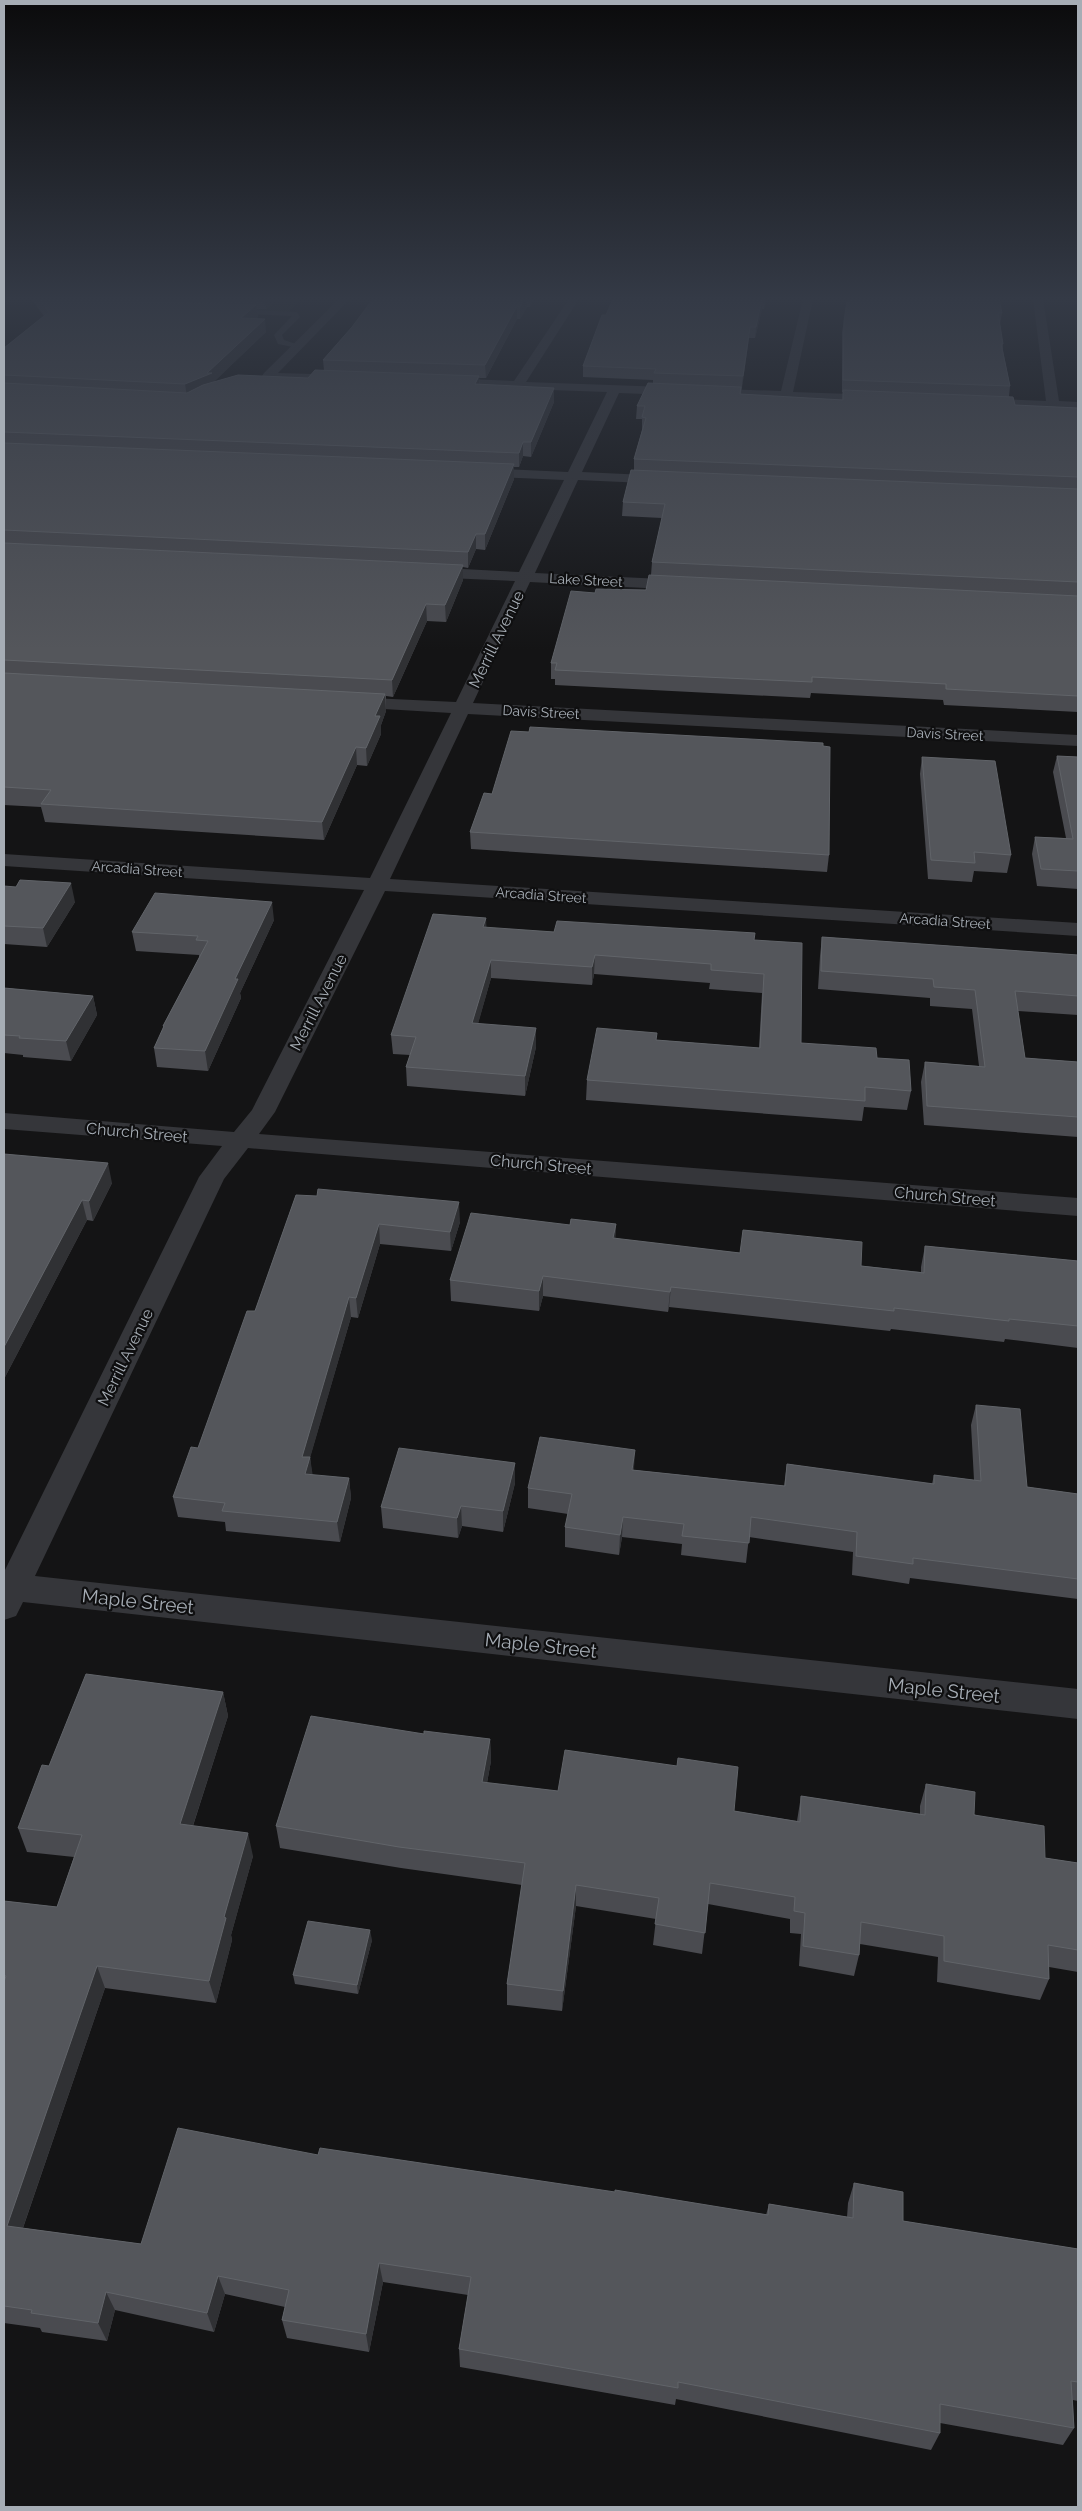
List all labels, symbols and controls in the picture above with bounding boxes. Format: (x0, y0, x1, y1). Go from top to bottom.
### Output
street label: Lake Street (549, 570, 623, 590)
street label: Merrill Avenue (465, 587, 528, 691)
street label: Davis Street (502, 702, 580, 722)
street label: Davis Street (906, 724, 984, 744)
street label: Arcadia Street (91, 858, 183, 880)
street label: Arcadia Street (495, 884, 587, 906)
street label: Arcadia Street (899, 910, 991, 932)
street label: Merrill Avenue (286, 951, 351, 1054)
street label: Church Street (85, 1119, 189, 1146)
street label: Church Street (489, 1151, 593, 1178)
street label: Church Street (893, 1183, 997, 1210)
street label: Merrill Avenue (94, 1305, 157, 1409)
street label: Maple Street (81, 1584, 196, 1618)
street label: Maple Street (484, 1628, 599, 1662)
street label: Maple Street (887, 1673, 1002, 1707)

